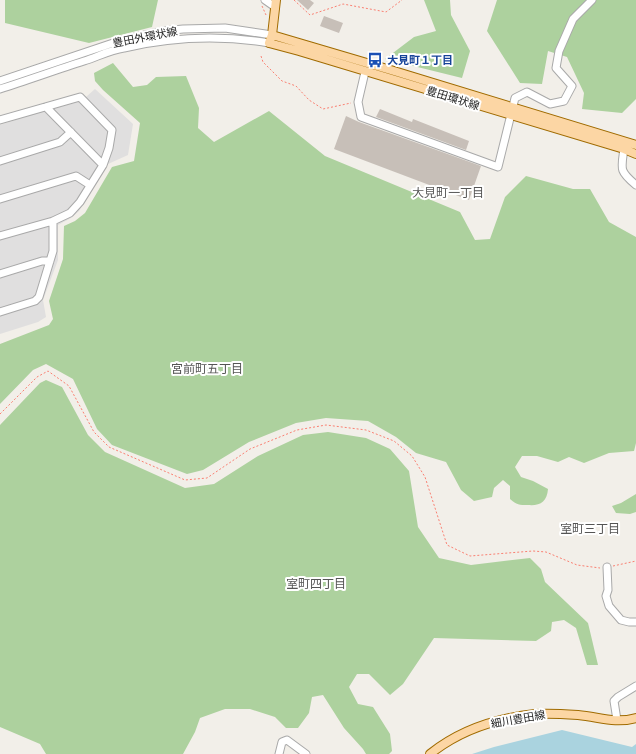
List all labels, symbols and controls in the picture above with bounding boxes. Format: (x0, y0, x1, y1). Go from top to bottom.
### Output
street label: 豊田外環状線 (111, 24, 179, 51)
bus stop icon: 大見町１丁目 (366, 51, 384, 69)
place label: 大見町１丁目 (387, 53, 453, 68)
street label: 豊田環状線 (424, 83, 481, 114)
district label: 大見町一丁目 (412, 185, 484, 202)
district label: 宮前町五丁目 (171, 361, 243, 378)
district label: 室町三丁目 (560, 521, 620, 538)
district label: 室町四丁目 (286, 576, 346, 593)
street label: 細川豊田線 (490, 707, 546, 732)

